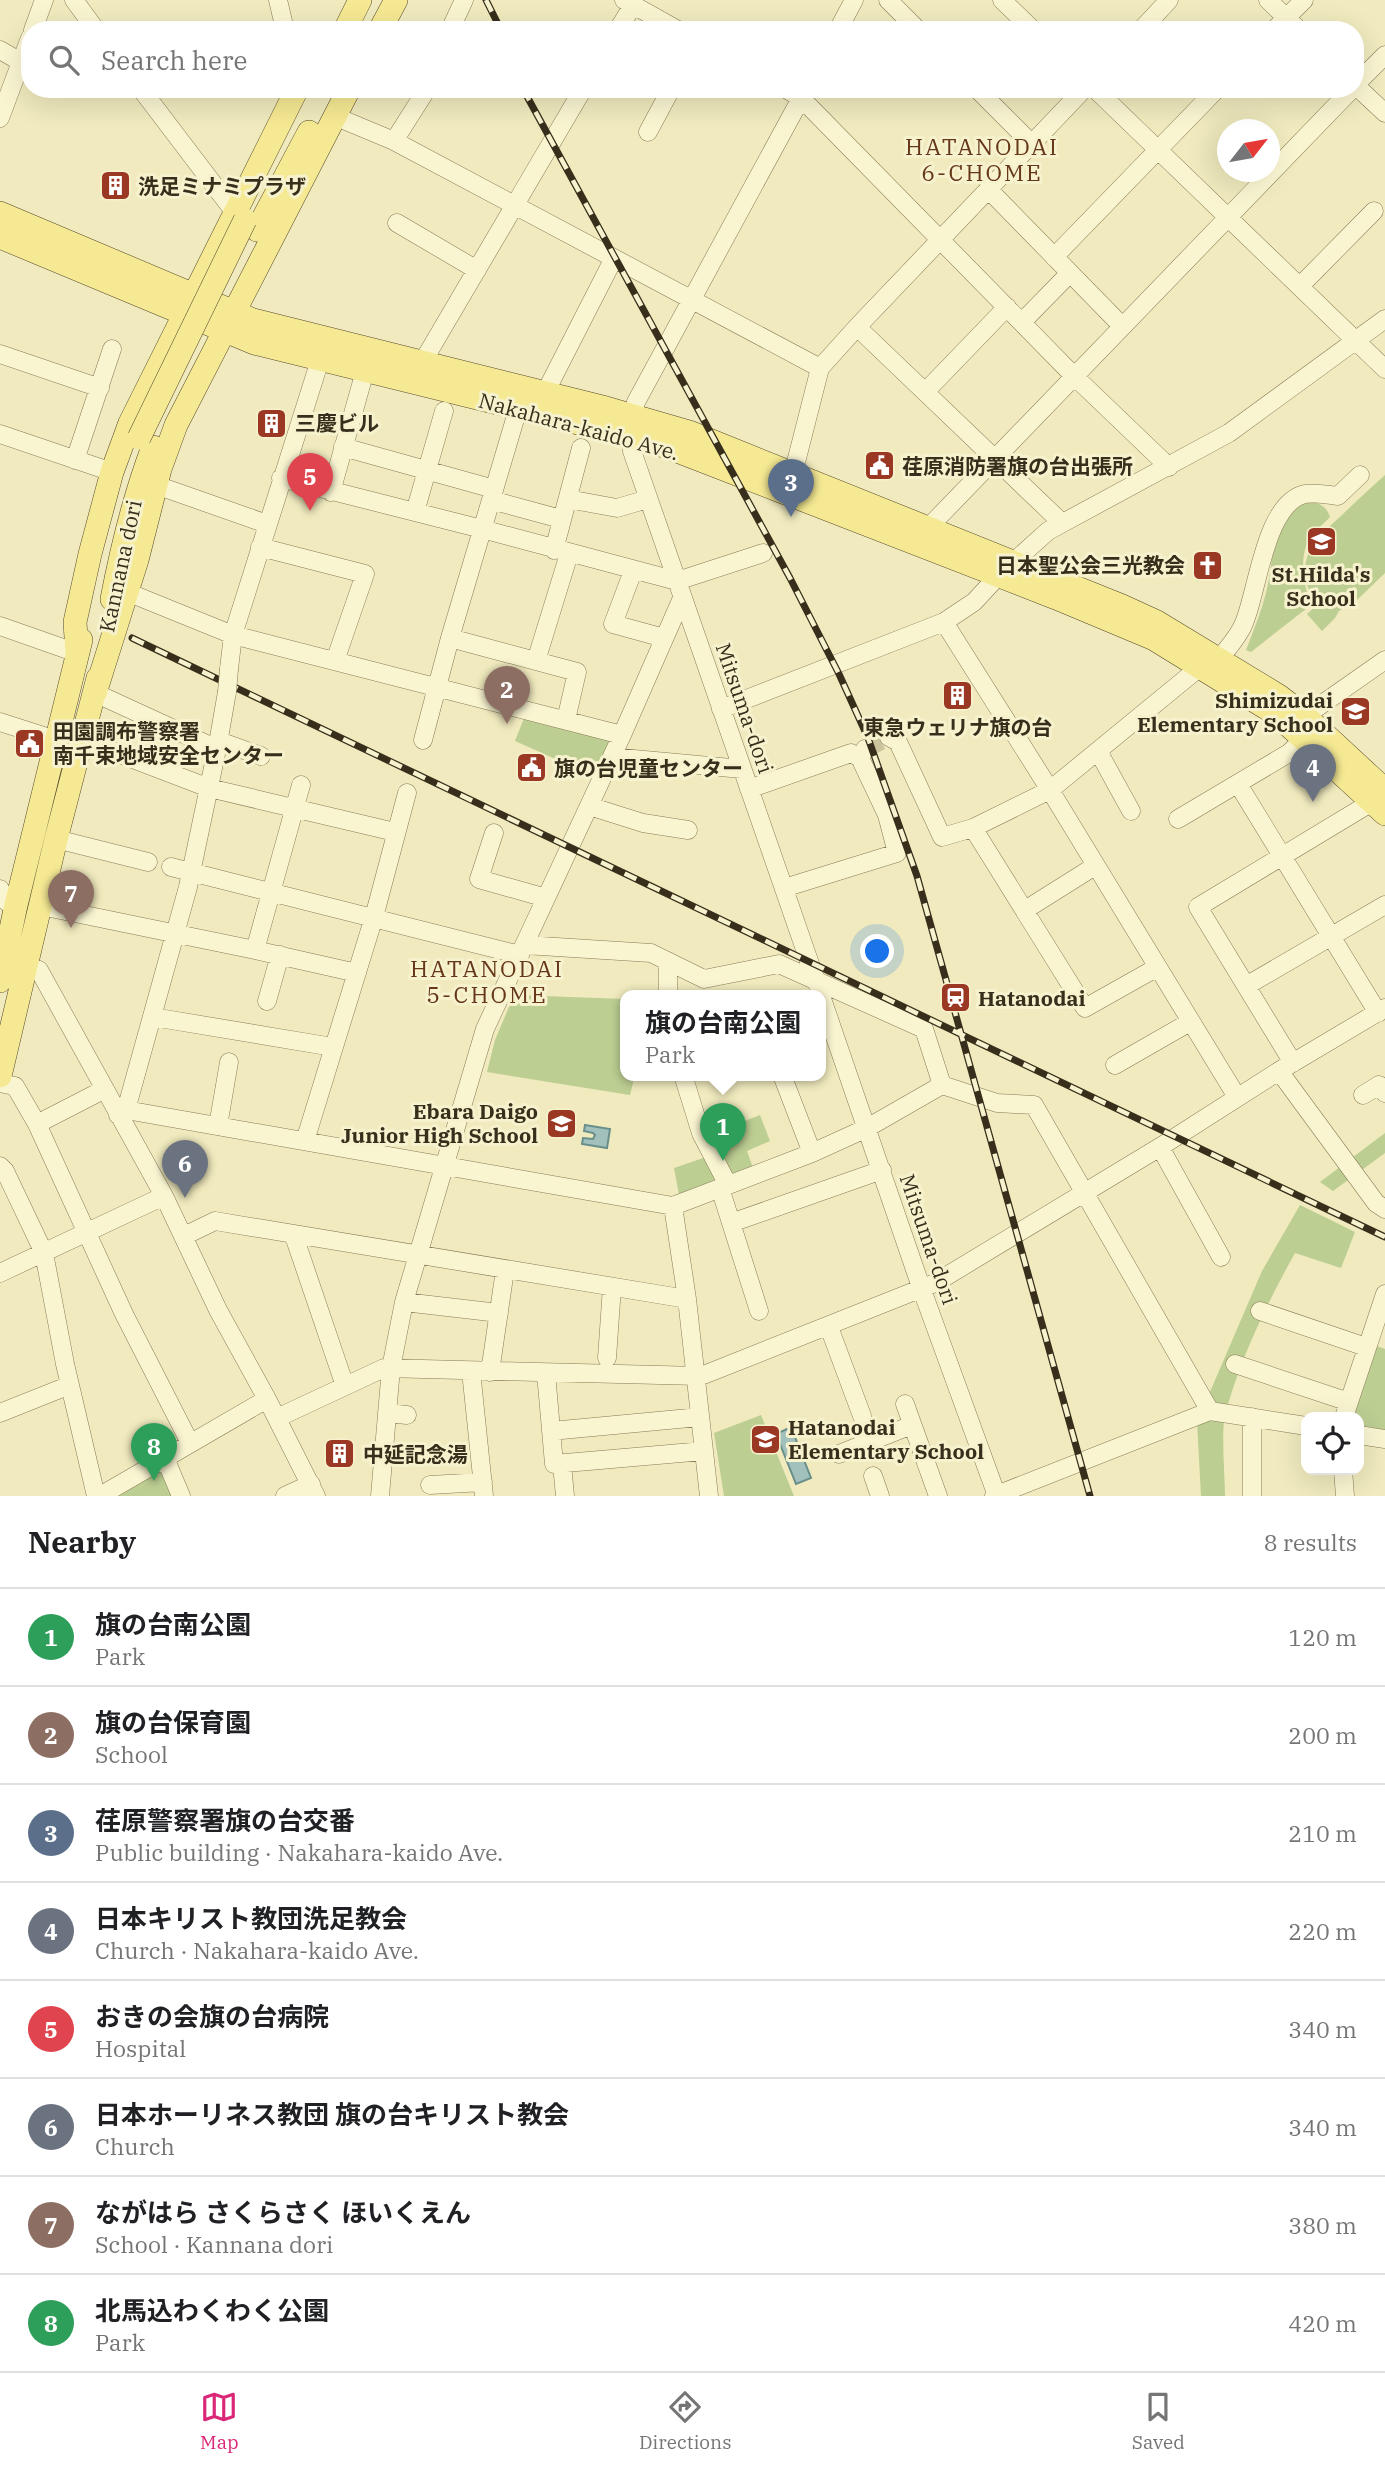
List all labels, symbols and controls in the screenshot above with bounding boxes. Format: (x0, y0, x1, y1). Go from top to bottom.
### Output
search box (21, 21, 1364, 98)
icon: search (45, 41, 83, 79)
text: Search here (101, 43, 247, 77)
north arrow (1217, 119, 1280, 182)
district label: HATANODAI 6-CHOME (905, 131, 1059, 187)
building icon: 洗足ミナミプラザ (98, 169, 132, 203)
place label: 洗足ミナミプラザ (138, 172, 306, 200)
street label: Nakahara-kaido Ave. (476, 386, 682, 466)
building icon: 三慶ビル (255, 406, 289, 440)
place label: 三慶ビル (295, 409, 379, 437)
public building icon: 荏原消防署旗の台出張所 (862, 449, 896, 483)
place label: 荏原消防署旗の台出張所 (902, 452, 1133, 480)
pin: 5 (287, 453, 333, 511)
pin: 3 (768, 459, 814, 517)
street label: Kannana dori (92, 497, 148, 635)
school or university icon: St.Hilda's School (1304, 525, 1338, 559)
church icon: 日本聖公会三光教会 (1191, 548, 1225, 582)
place label: 日本聖公会三光教会 (996, 551, 1185, 579)
place label: St.Hilda's School (1272, 560, 1371, 612)
street label: Mitsuma-dori (710, 639, 780, 777)
pin: 2 (484, 666, 530, 724)
building icon: 東急ウェリナ旗の台 (941, 678, 975, 712)
place label: Shimizudai Elementary School (1137, 686, 1333, 738)
school or university icon: Shimizudai Elementary School (1339, 695, 1373, 729)
place label: 東急ウェリナ旗の台 (864, 713, 1053, 741)
place label: 田園調布警察署 南千束地域安全センター (53, 717, 284, 769)
public building icon: 田園調布警察署 南千束地域安全センター (13, 726, 47, 760)
pin: 4 (1290, 744, 1336, 802)
public building icon: 旗の台児童センター (514, 751, 548, 785)
place label: 旗の台児童センター (554, 754, 743, 782)
pin: 7 (48, 870, 94, 928)
your location (860, 934, 894, 968)
district label: HATANODAI 5-CHOME (410, 953, 564, 1009)
station icon: Hatanodai (938, 981, 972, 1015)
place label: Hatanodai (978, 984, 1086, 1012)
popup (620, 990, 826, 1081)
text: 旗の台南公園 (645, 1005, 801, 1039)
text: Park (645, 1039, 695, 1069)
place label: Ebara Daigo Junior High School (341, 1097, 538, 1149)
pin: 1 (700, 1103, 746, 1161)
school or university icon: Ebara Daigo Junior High School (544, 1106, 578, 1140)
pin: 6 (162, 1140, 208, 1198)
street label: Mitsuma-dori (894, 1170, 964, 1308)
map controls (1301, 1412, 1364, 1475)
button: locate (1301, 1412, 1364, 1475)
place label: Hatanodai Elementary School (788, 1413, 984, 1465)
school or university icon: Hatanodai Elementary School (748, 1422, 782, 1456)
pin: 8 (131, 1423, 177, 1481)
building icon: 中延記念湯 (323, 1437, 357, 1471)
place label: 中延記念湯 (363, 1440, 468, 1468)
text: Nearby (28, 1522, 136, 1561)
text: 8 results (1264, 1527, 1357, 1557)
text: 旗の台南公園 (95, 1607, 251, 1641)
text: 1 (44, 1622, 58, 1652)
text: 120 m (1288, 1622, 1357, 1652)
text: Park (95, 1641, 145, 1671)
text: 旗の台保育園 (95, 1705, 251, 1739)
text: 2 (44, 1720, 58, 1750)
text: 200 m (1288, 1720, 1357, 1750)
text: School (95, 1739, 168, 1769)
text: 荏原警察署旗の台交番 (95, 1803, 355, 1837)
text: 3 (44, 1818, 58, 1848)
text: 210 m (1288, 1818, 1357, 1848)
text: Public building · Nakahara-kaido Ave. (95, 1837, 503, 1867)
text: 日本キリスト教団洗足教会 (95, 1901, 407, 1935)
text: 4 (44, 1916, 58, 1946)
text: 220 m (1288, 1916, 1357, 1946)
text: Church · Nakahara-kaido Ave. (95, 1935, 419, 1965)
text: おきの会旗の台病院 (95, 1999, 329, 2033)
text: 5 (44, 2014, 58, 2044)
text: 340 m (1288, 2014, 1357, 2044)
text: Hospital (95, 2033, 186, 2063)
text: 日本ホーリネス教団 旗の台キリスト教会 (95, 2097, 569, 2131)
text: 6 (44, 2112, 58, 2142)
text: 340 m (1288, 2112, 1357, 2142)
text: Church (95, 2131, 175, 2161)
text: ながはら さくらさく ほいくえん (95, 2195, 471, 2229)
text: 7 (44, 2210, 58, 2240)
text: 380 m (1288, 2210, 1357, 2240)
text: School · Kannana dori (95, 2229, 333, 2259)
text: 北馬込わくわく公園 (95, 2293, 329, 2327)
text: 8 (44, 2308, 58, 2338)
text: 420 m (1288, 2308, 1357, 2338)
text: Park (95, 2327, 145, 2357)
tab: Map (200, 2388, 239, 2454)
tab: Directions (639, 2388, 732, 2454)
tab: Saved (1132, 2388, 1185, 2454)

